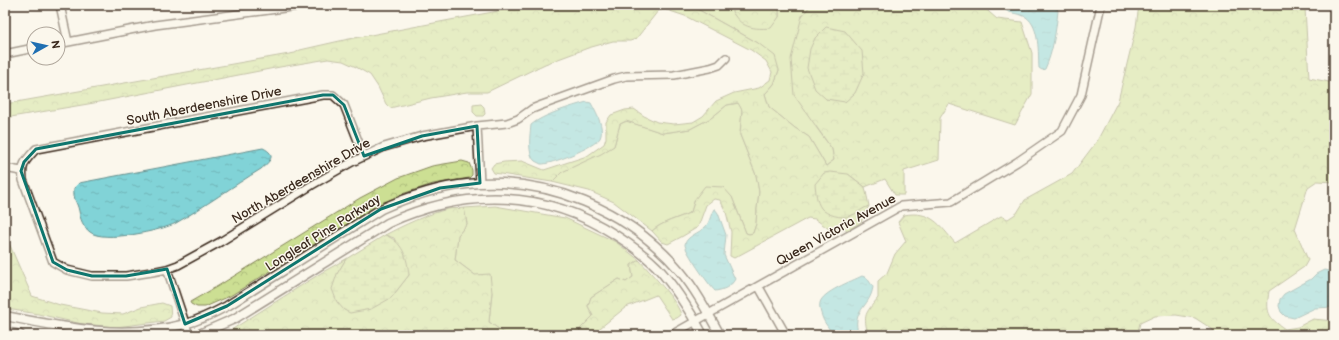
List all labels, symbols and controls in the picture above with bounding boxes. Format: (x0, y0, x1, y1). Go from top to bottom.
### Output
north arrow (26, 26, 66, 66)
text: N (48, 40, 62, 50)
street label: South Aberdeenshire Drive (125, 83, 283, 129)
street label: North Aberdeenshire Drive (229, 135, 373, 227)
street label: Queen Victoria Avenue (773, 190, 899, 270)
street label: Longleaf Pine Parkway (263, 191, 383, 275)

